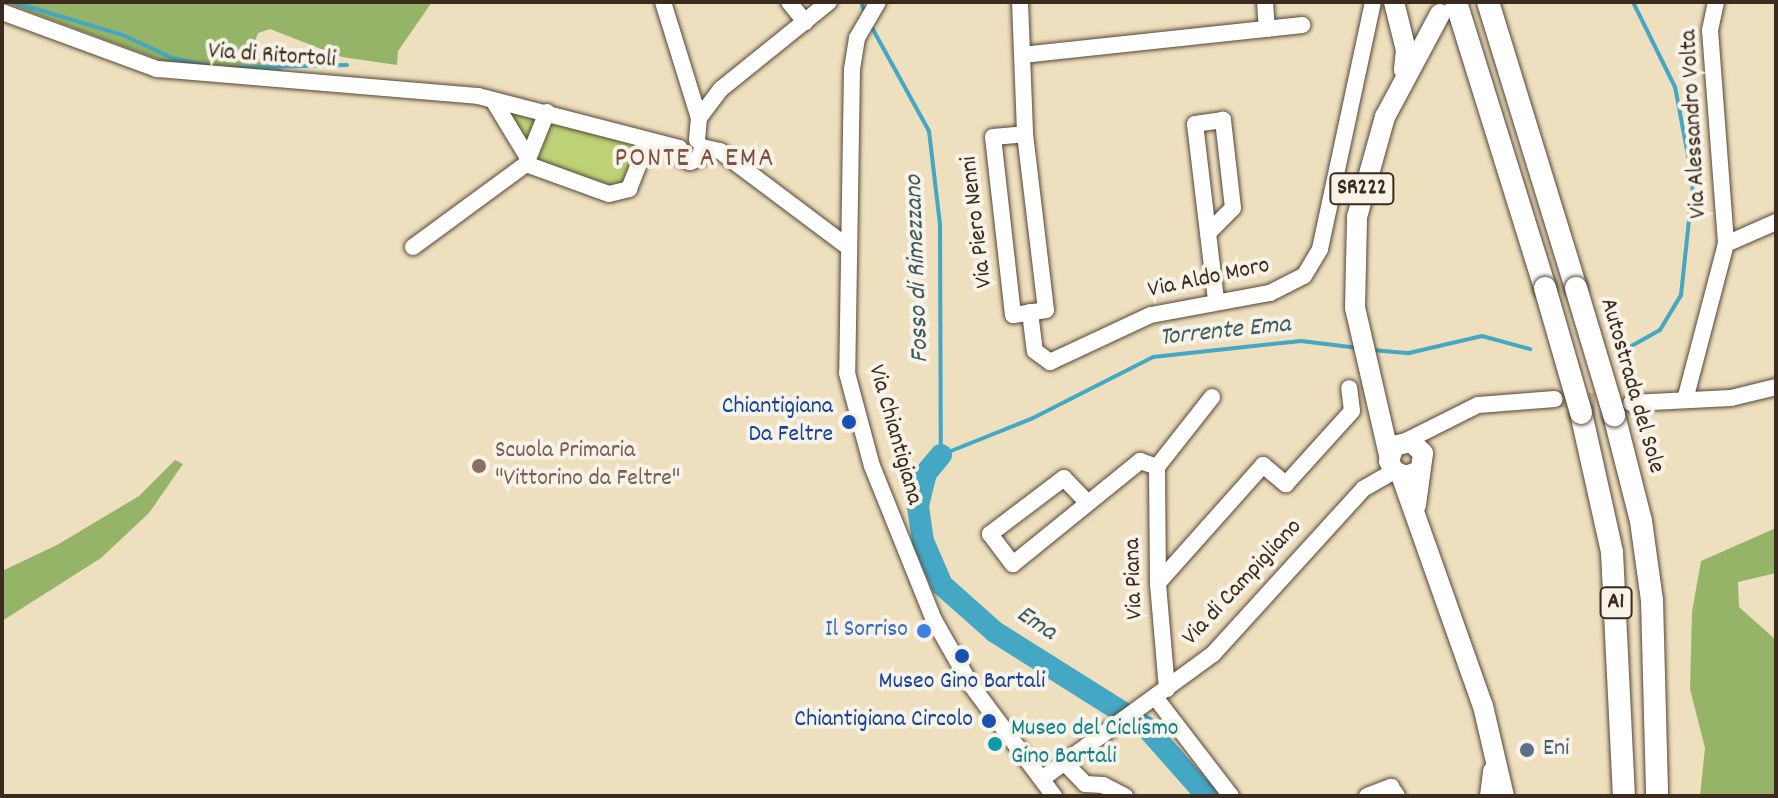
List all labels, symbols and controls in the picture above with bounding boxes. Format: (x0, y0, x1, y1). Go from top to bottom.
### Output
street label: Via Alessandro Volta (1676, 29, 1714, 219)
street label: Via di Ritortoli (207, 38, 337, 76)
district label: PONTE A EMA (614, 143, 776, 177)
street label: Via Piero Nenni (956, 154, 1000, 290)
road number: SR222 (1328, 171, 1396, 207)
water label: Fosso di Rimezzano (899, 175, 937, 363)
street label: Via Aldo Moro (1146, 252, 1272, 306)
street label: Autostrada del Sole (1592, 295, 1670, 477)
water label: Torrente Ema (1158, 310, 1292, 354)
street label: Via Chiantigiana (860, 362, 928, 508)
place label: Chiantigiana Da Feltre (722, 394, 833, 450)
marker: Chiantigiana Da Feltre (840, 413, 858, 431)
place label: Scuola Primaria "Vittorino da Feltre" (495, 438, 680, 494)
marker: Scuola Primaria "Vittorino da Feltre" (470, 457, 488, 475)
street label: Via di Campigliano (1177, 514, 1309, 652)
street label: Via Piana (1119, 538, 1151, 620)
road number: A1 (1598, 585, 1634, 621)
water label: Ema (1010, 600, 1062, 648)
place label: Il Sorriso (825, 617, 908, 645)
marker: Il Sorriso (915, 622, 933, 640)
marker: Museo Gino Bartali (953, 647, 971, 665)
place label: Museo Gino Bartali (879, 669, 1045, 697)
place label: Chiantigiana Circolo (794, 707, 973, 735)
marker: Chiantigiana Circolo (980, 712, 998, 730)
place label: Museo del Ciclismo Gino Bartali (1011, 716, 1179, 772)
marker: Museo del Ciclismo Gino Bartali (986, 735, 1004, 753)
place label: Eni (1543, 736, 1569, 764)
marker: Eni (1518, 741, 1536, 759)

